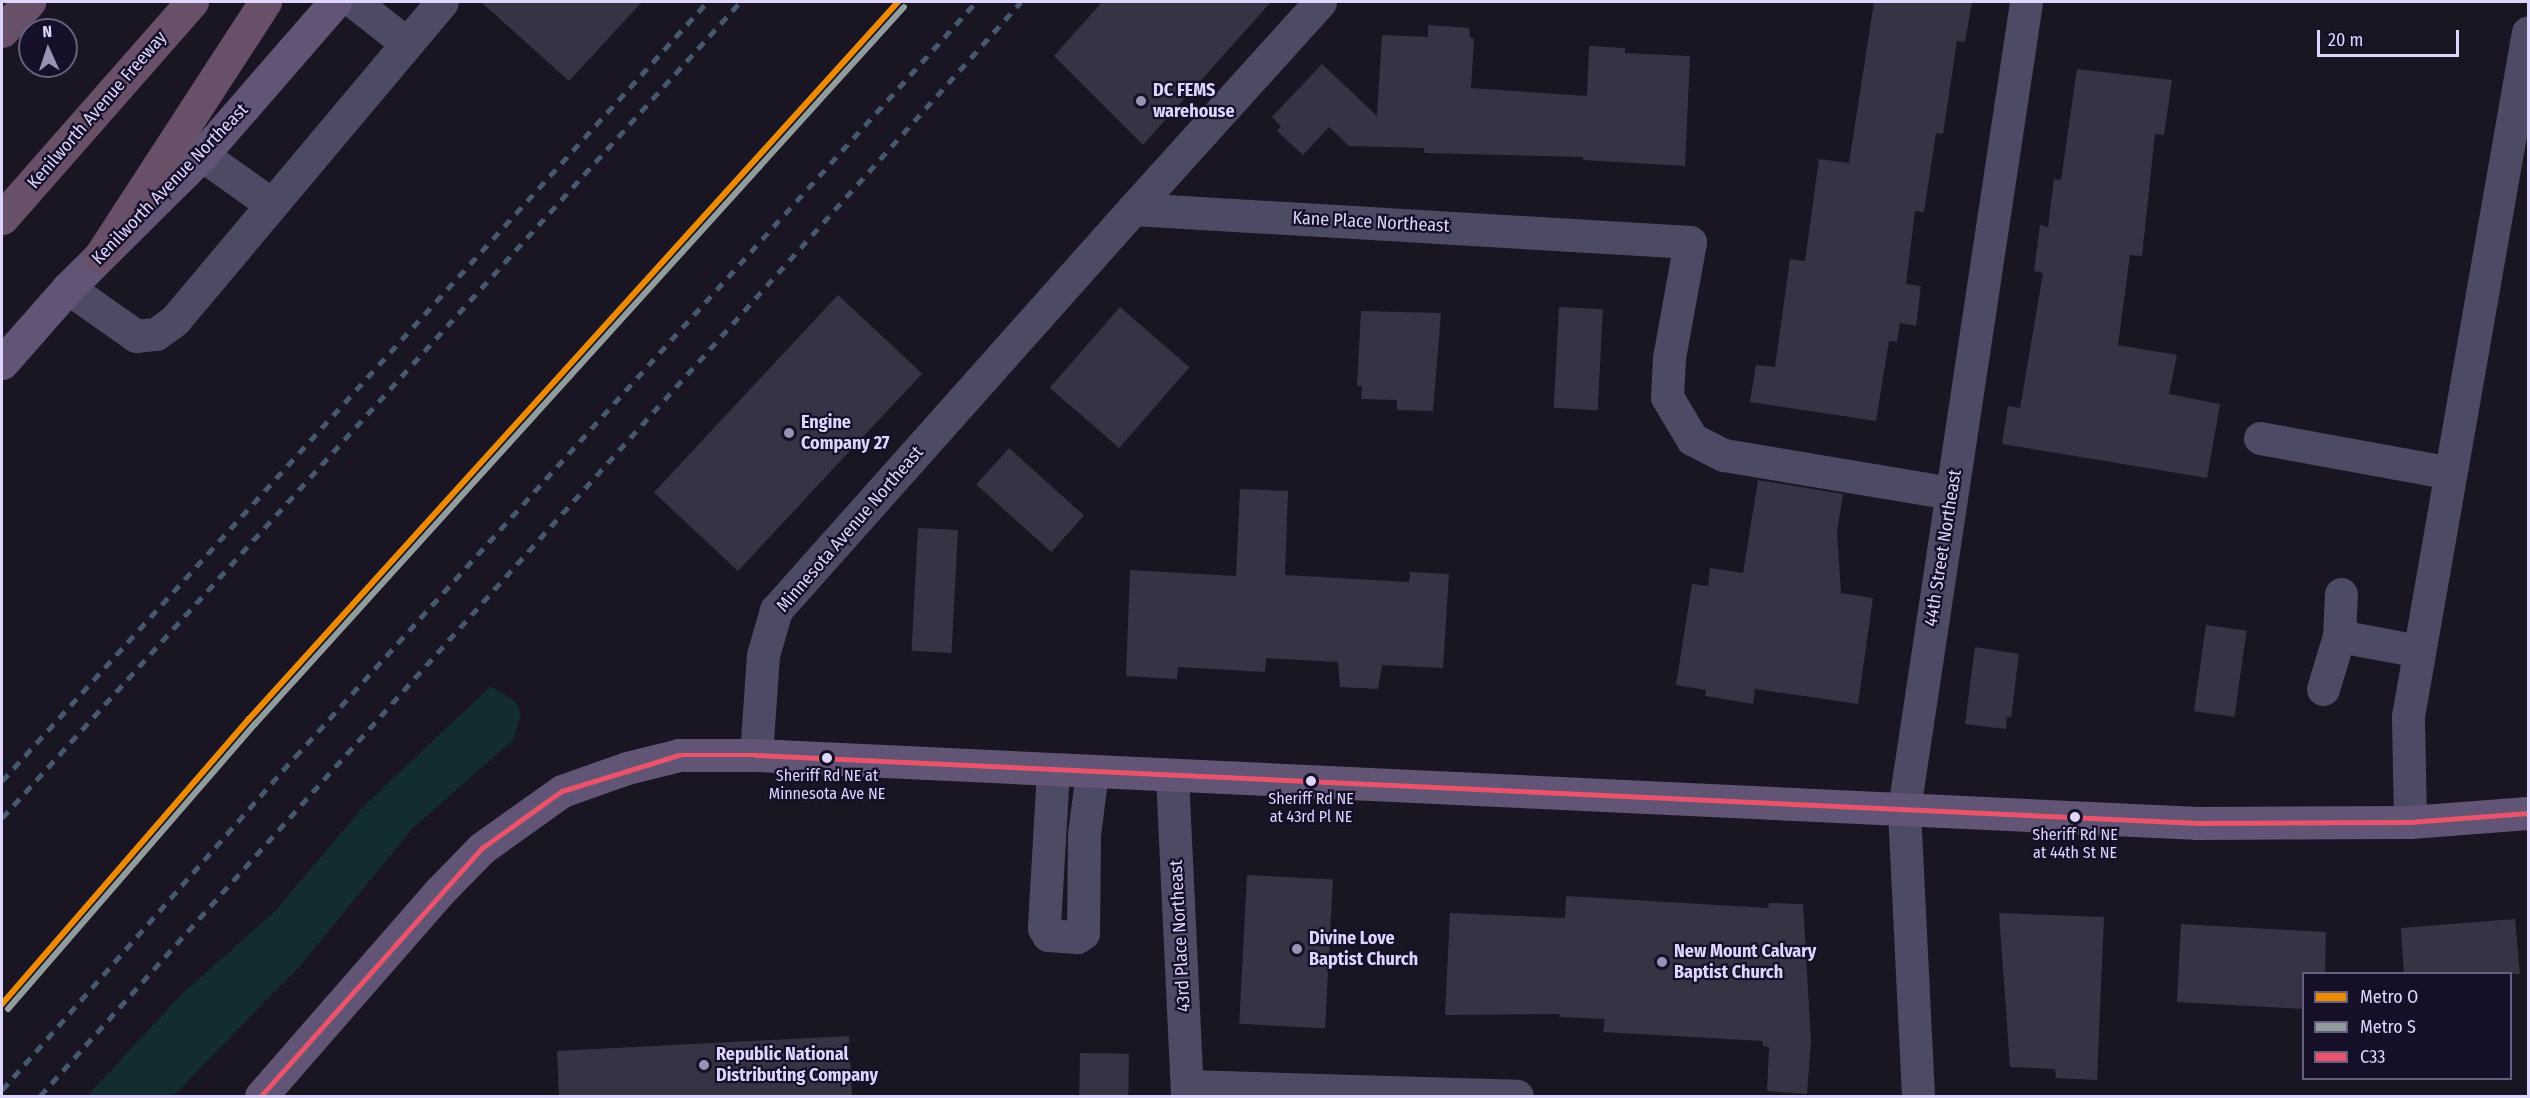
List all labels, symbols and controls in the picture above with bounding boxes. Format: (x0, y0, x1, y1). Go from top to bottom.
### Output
north arrow (18, 18, 78, 78)
scale bar (2320, 18, 2462, 56)
text: N (42, 22, 52, 41)
street label: Kenilworth Avenue Freeway (23, 27, 171, 193)
text: 20 m (2328, 29, 2363, 51)
place label: DC FEMS warehouse (1153, 80, 1235, 122)
marker: DC FEMS warehouse (1134, 94, 1148, 108)
street label: Kenilworth Avenue Northeast (87, 99, 253, 269)
street label: Kane Place Northeast (1292, 207, 1450, 237)
place label: Engine Company 27 (801, 412, 890, 454)
marker: Engine Company 27 (782, 426, 796, 440)
street label: Minnesota Avenue Northeast (772, 442, 928, 616)
street label: 44th Street Northeast (1920, 468, 1966, 628)
marker: Sheriff Rd NE at Minnesota Ave NE (821, 752, 833, 764)
place label: Sheriff Rd NE at Minnesota Ave NE (769, 766, 885, 804)
marker: Sheriff Rd NE at 43rd Pl NE (1305, 775, 1317, 787)
place label: Sheriff Rd NE at 43rd Pl NE (1268, 789, 1354, 827)
marker: Sheriff Rd NE at 44th St NE (2069, 811, 2081, 823)
place label: Sheriff Rd NE at 44th St NE (2032, 825, 2118, 863)
street label: 43rd Place Northeast (1165, 859, 1195, 1013)
place label: Divine Love Baptist Church (1309, 928, 1418, 970)
place label: New Mount Calvary Baptist Church (1674, 941, 1816, 984)
marker: Divine Love Baptist Church (1290, 942, 1304, 956)
marker: New Mount Calvary Baptist Church (1655, 955, 1669, 969)
legend (2302, 972, 2512, 1080)
text: Metro O (2360, 986, 2418, 1008)
text: Metro S (2360, 1016, 2416, 1038)
place label: Republic National Distributing Company (716, 1044, 878, 1086)
text: C33 (2360, 1046, 2385, 1068)
marker: Republic National Distributing Company (697, 1058, 711, 1072)

